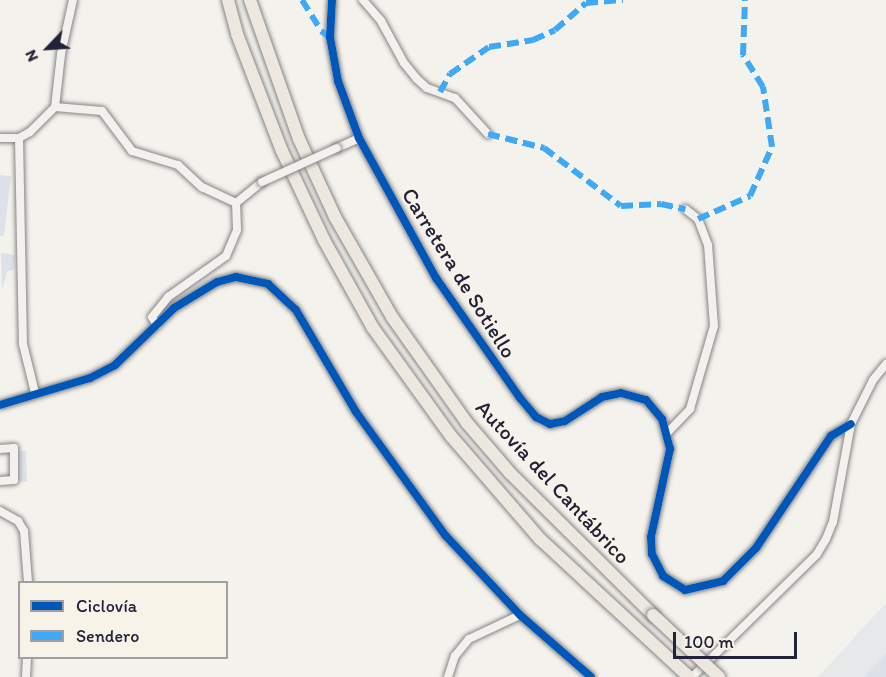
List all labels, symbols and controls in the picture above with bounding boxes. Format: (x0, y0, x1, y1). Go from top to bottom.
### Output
north arrow (18, 18, 78, 78)
text: N (20, 47, 42, 65)
street label: Carretera de Sotiello (396, 183, 522, 363)
street label: Autovía del Cantábrico (470, 394, 636, 570)
legend (18, 581, 228, 659)
text: Ciclovía (76, 595, 137, 617)
scale bar (676, 620, 800, 658)
text: Sendero (76, 625, 139, 647)
text: 100 m (684, 631, 734, 653)

